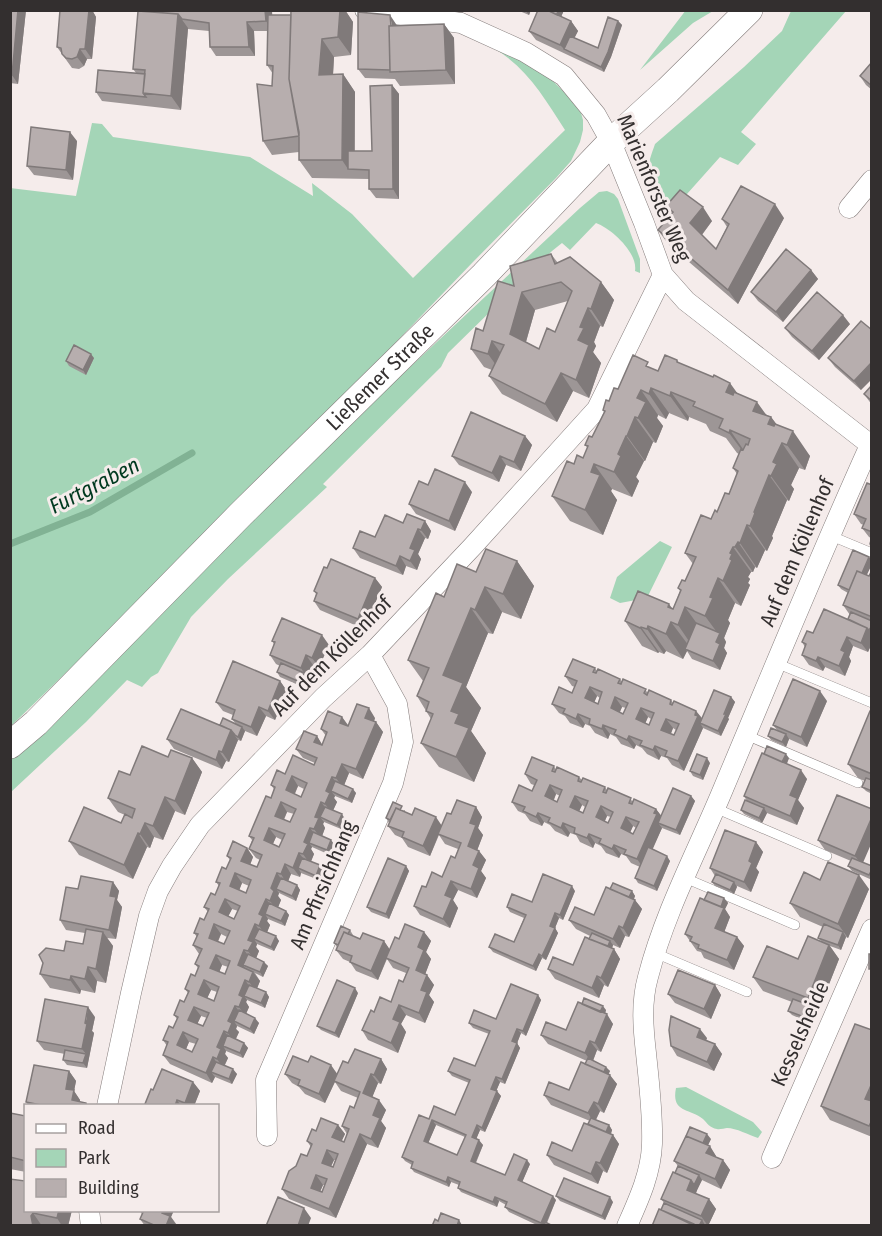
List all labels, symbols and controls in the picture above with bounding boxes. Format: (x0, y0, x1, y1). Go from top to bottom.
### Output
street label: Marienforster Weg (611, 110, 697, 266)
street label: Ließemer Straße (321, 318, 440, 436)
water label: Furtgraben (44, 451, 144, 520)
street label: Auf dem Köllenhof (754, 472, 841, 630)
street label: Auf dem Köllenhof (267, 590, 398, 721)
street label: Am Pfirsichhang (284, 816, 362, 953)
street label: Kesselsheide (765, 977, 835, 1091)
legend (24, 1104, 219, 1212)
text: Road (78, 1117, 115, 1139)
text: Park (78, 1147, 111, 1169)
text: Building (78, 1177, 139, 1199)

